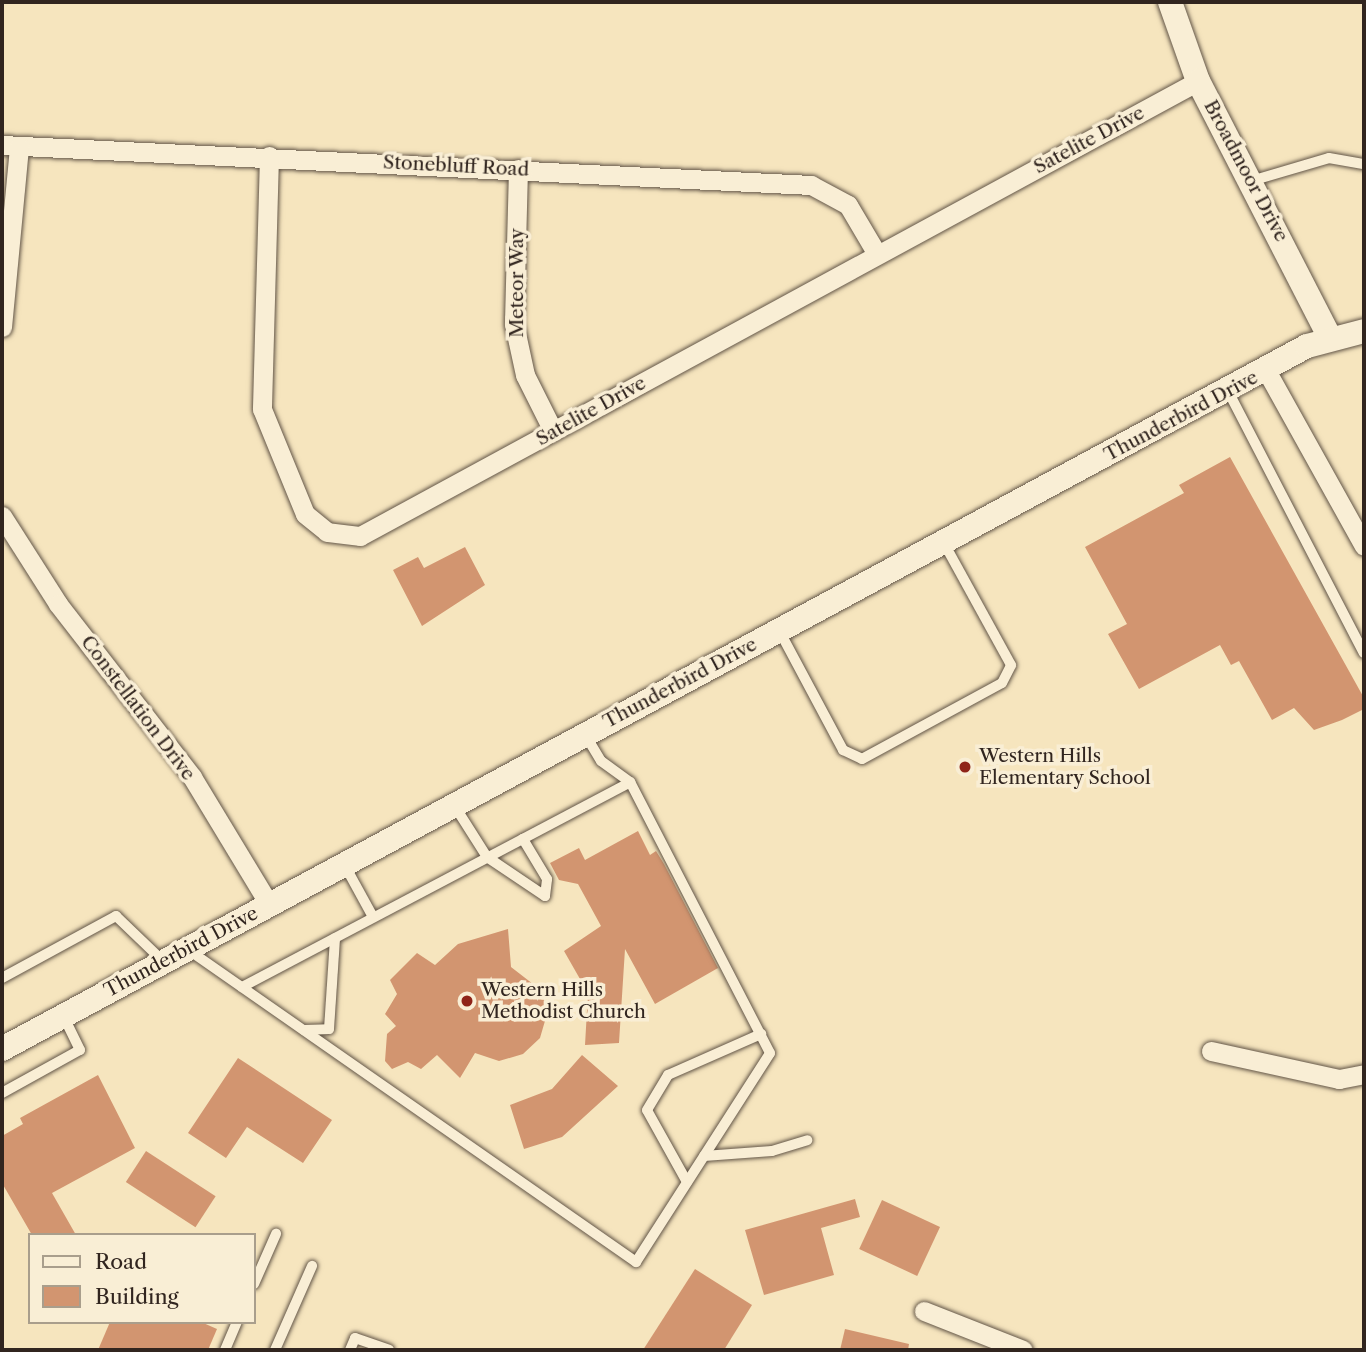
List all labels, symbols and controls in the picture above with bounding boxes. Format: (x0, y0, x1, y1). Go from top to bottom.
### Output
street label: Broadmoor Drive (1199, 96, 1293, 246)
street label: Satelite Drive (1030, 101, 1148, 179)
street label: Stonebluff Road (382, 151, 530, 181)
street label: Meteor Way (506, 228, 528, 338)
street label: Thunderbird Drive (1100, 366, 1262, 466)
street label: Satelite Drive (532, 371, 650, 451)
street label: Constellation Drive (76, 631, 200, 785)
street label: Thunderbird Drive (599, 633, 761, 733)
place label: Western Hills Elementary School (979, 745, 1151, 789)
marker: Western Hills Elementary School (957, 759, 973, 775)
street label: Thunderbird Drive (100, 902, 262, 1002)
place label: Western Hills Methodist Church (481, 979, 646, 1023)
marker: Western Hills Methodist Church (459, 993, 475, 1009)
legend (28, 1233, 256, 1324)
text: Road (95, 1249, 147, 1274)
text: Building (95, 1284, 179, 1309)

